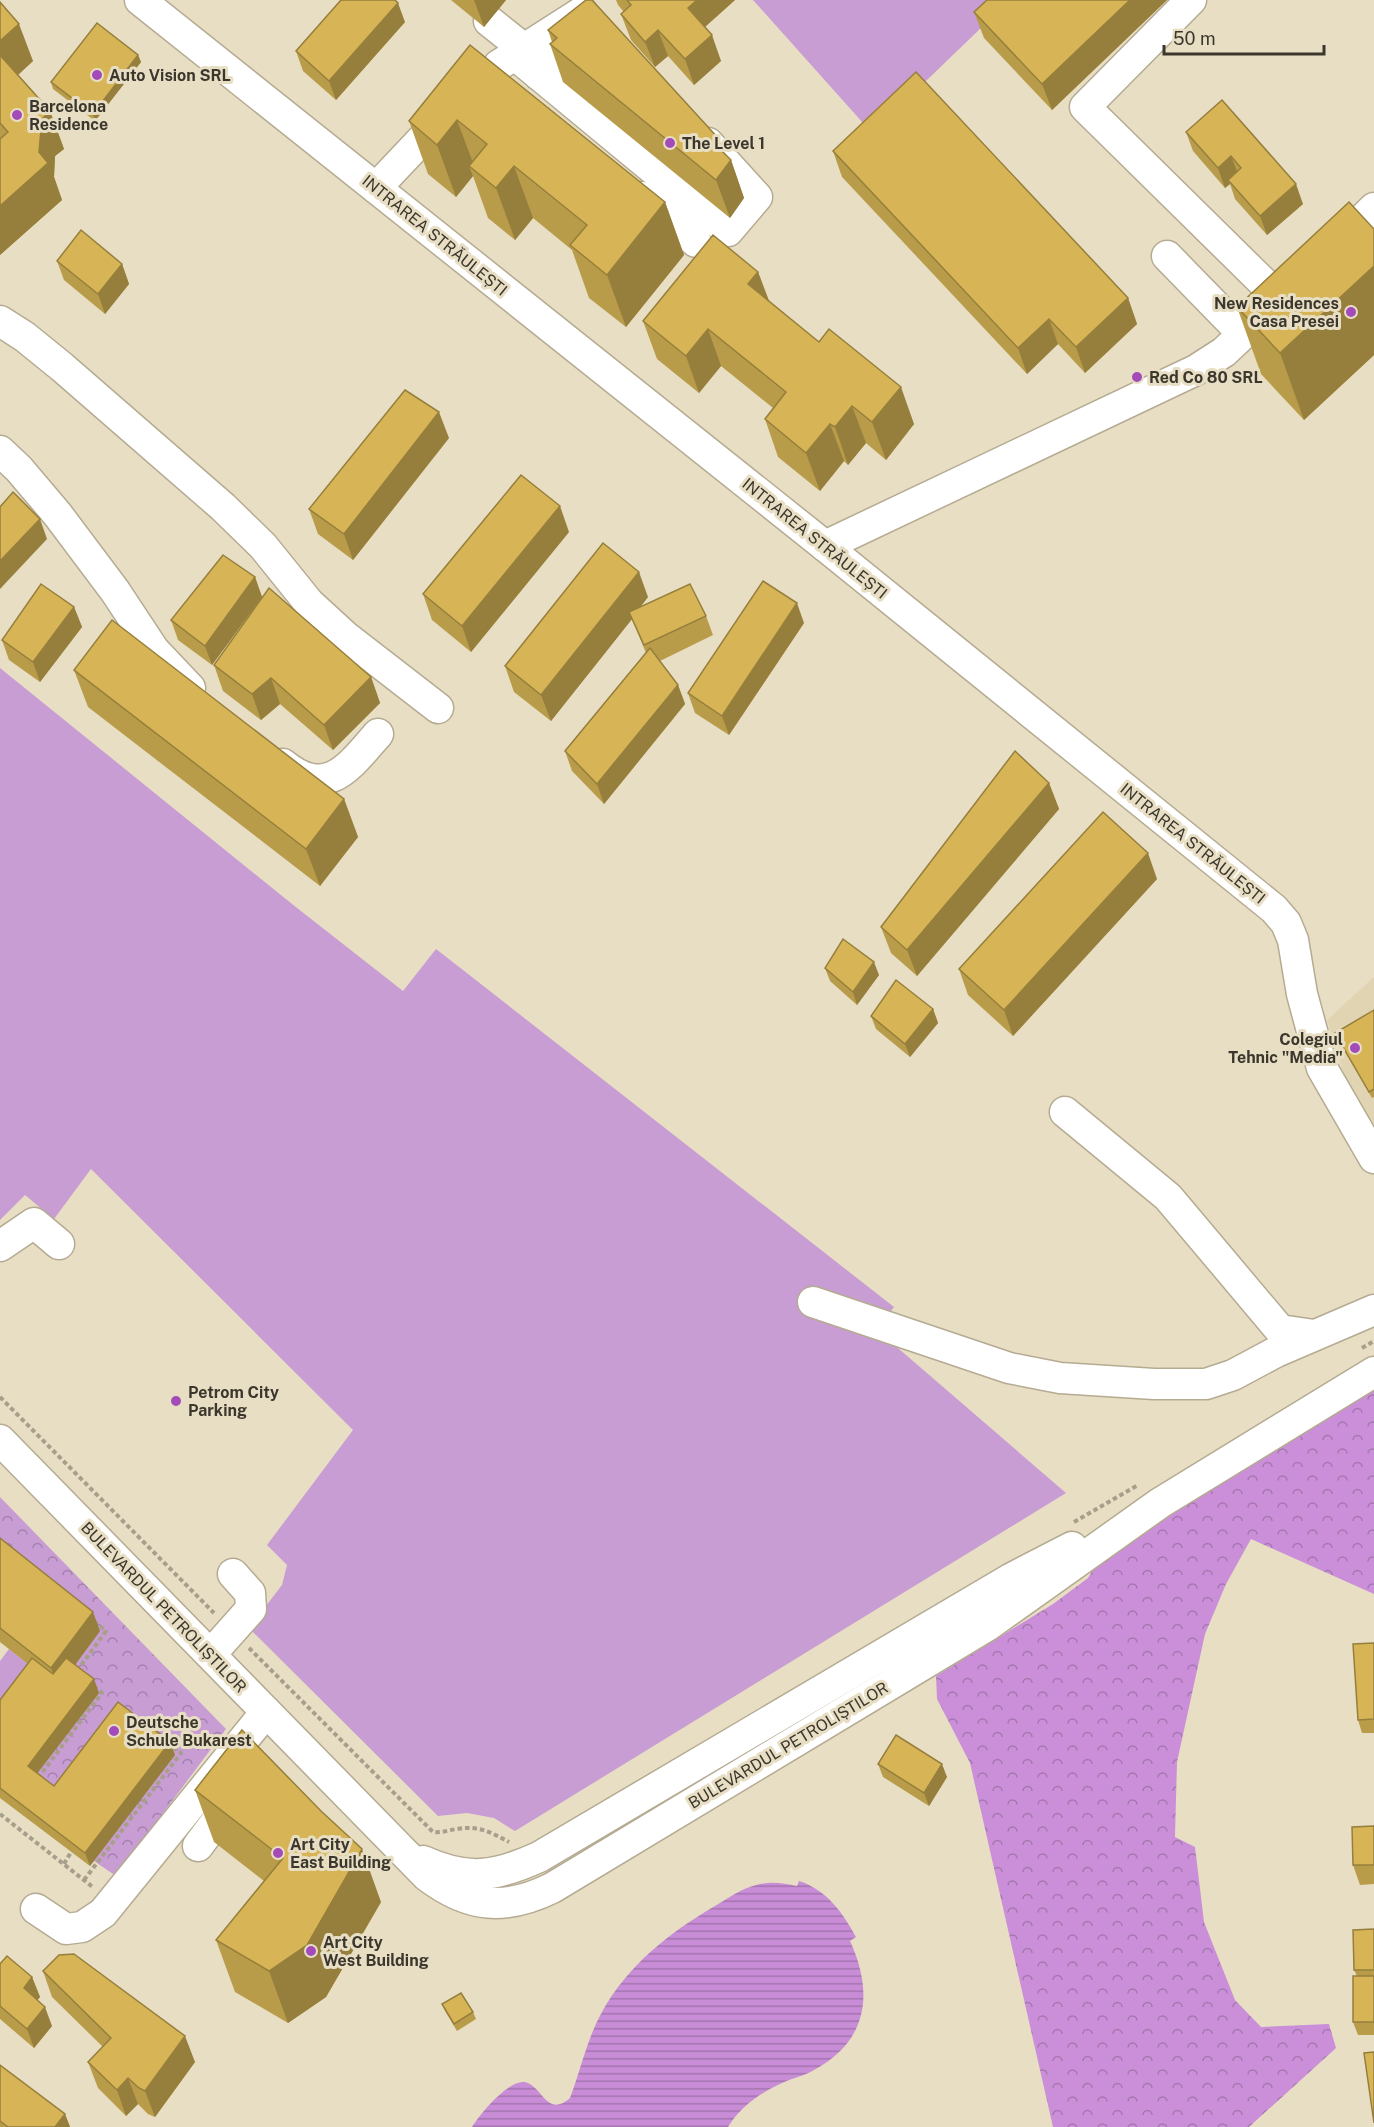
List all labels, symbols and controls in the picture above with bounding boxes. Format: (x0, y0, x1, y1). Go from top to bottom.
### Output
scale bar (1164, 18, 1324, 56)
text: 50 m (1173, 28, 1216, 49)
place label: Auto Vision SRL (109, 66, 231, 85)
marker: Auto Vision SRL (90, 68, 104, 82)
place label: Barcelona Residence (29, 97, 108, 134)
marker: Barcelona Residence (10, 108, 24, 122)
place label: The Level 1 (682, 134, 765, 153)
marker: The Level 1 (663, 136, 677, 150)
street label: INTRAREA STRĂULEȘTI (358, 171, 511, 300)
place label: New Residences Casa Presei (1214, 294, 1339, 331)
marker: New Residences Casa Presei (1344, 305, 1358, 319)
place label: Red Co 80 SRL (1149, 368, 1263, 387)
marker: Red Co 80 SRL (1130, 370, 1144, 384)
street label: INTRAREA STRĂULEȘTI (738, 474, 891, 603)
street label: INTRAREA STRĂULEȘTI (1116, 779, 1269, 908)
place label: Colegiul Tehnic "Media" (1228, 1030, 1343, 1067)
marker: Colegiul Tehnic "Media" (1348, 1041, 1362, 1055)
place label: Petrom City Parking (188, 1383, 279, 1420)
marker: Petrom City Parking (169, 1394, 183, 1408)
street label: BULEVARDUL PETROLIȘTILOR (77, 1518, 250, 1697)
street label: BULEVARDUL PETROLIȘTILOR (685, 1678, 892, 1813)
place label: Deutsche Schule Bukarest (126, 1713, 252, 1750)
marker: Deutsche Schule Bukarest (107, 1724, 121, 1738)
place label: Art City East Building (290, 1835, 391, 1872)
marker: Art City East Building (271, 1846, 285, 1860)
place label: Art City West Building (323, 1933, 429, 1970)
marker: Art City West Building (304, 1944, 318, 1958)

